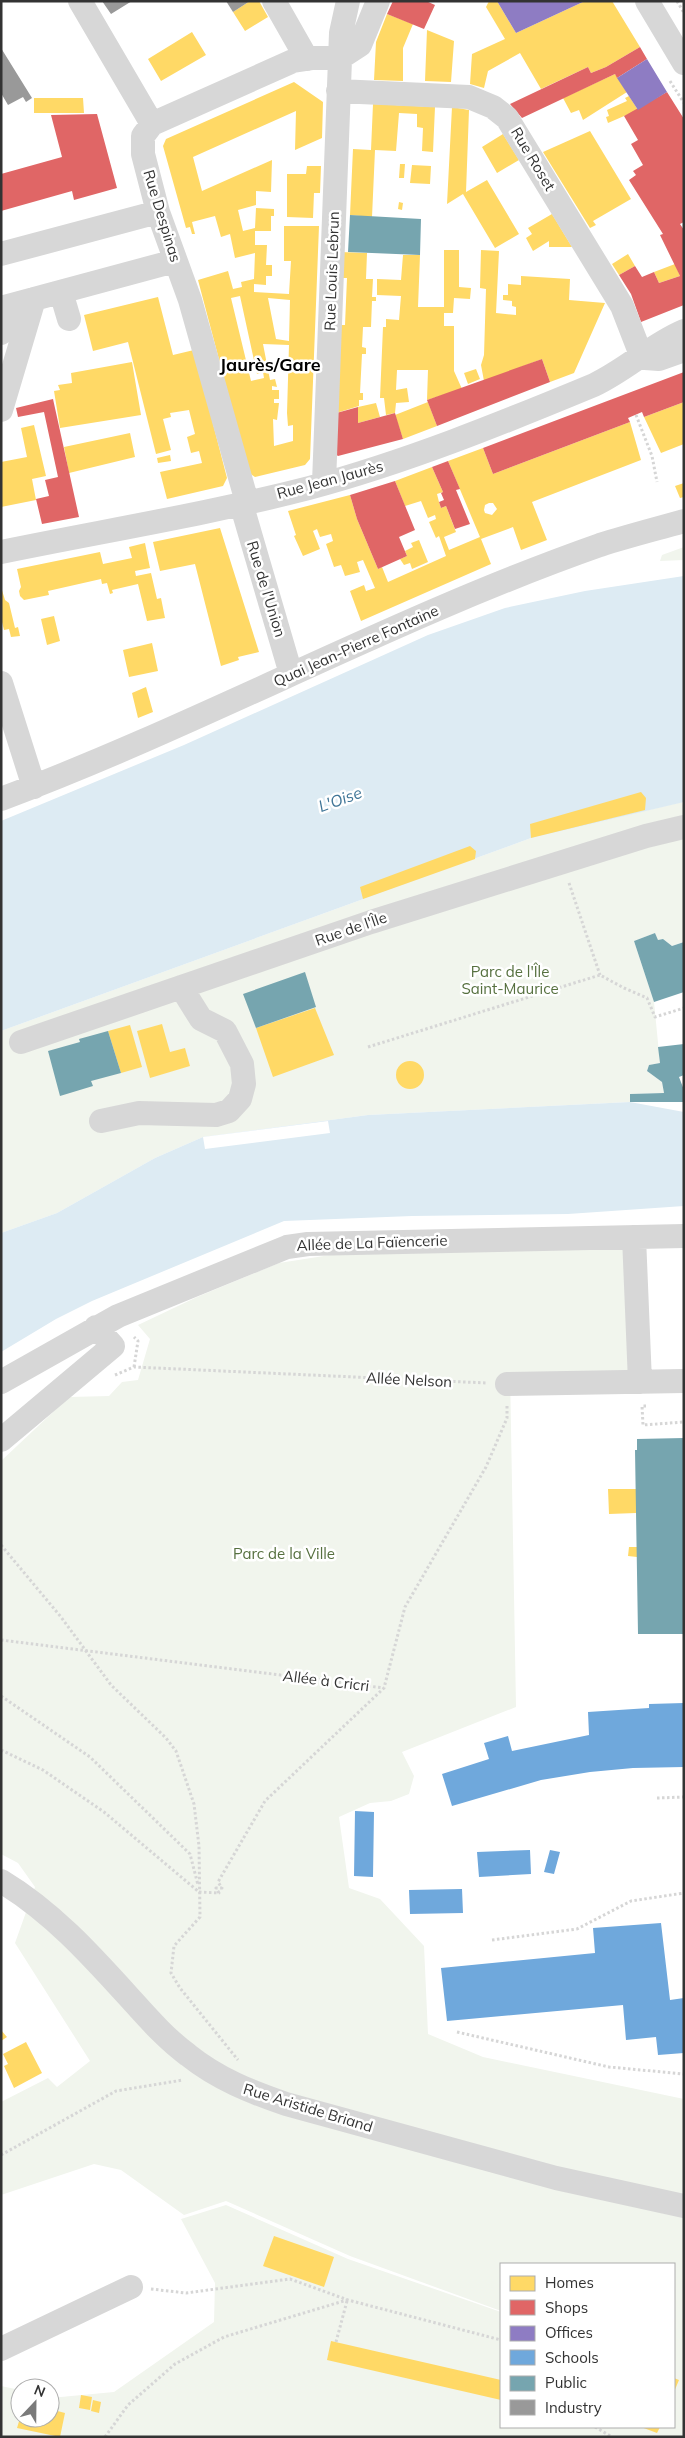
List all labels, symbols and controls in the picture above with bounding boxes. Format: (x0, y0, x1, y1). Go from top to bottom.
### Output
street label: Rue Roset (507, 124, 560, 194)
street label: Rue Despinas (139, 167, 186, 264)
street label: Rue Louis Lebrun (320, 211, 343, 331)
district label: Jaurès/Gare (220, 353, 321, 376)
street label: Rue Jean Jaurès (275, 456, 385, 503)
street label: Rue de l'Union (243, 538, 290, 639)
street label: Quai Jean-Pierre Fontaine (270, 601, 441, 691)
water label: L'Oise (315, 782, 365, 816)
street label: Rue de l'Île (312, 907, 389, 950)
park label: Parc de l'Île Saint-Maurice (461, 962, 559, 998)
street label: Allée de La Faïencerie (296, 1230, 448, 1255)
street label: Allée Nelson (366, 1368, 453, 1391)
park label: Parc de la Ville (233, 1544, 335, 1563)
street label: Allée à Cricri (282, 1666, 370, 1695)
street label: Rue Aristide Briand (241, 2079, 375, 2136)
legend (500, 2263, 675, 2428)
text: Homes (545, 2273, 594, 2292)
text: Shops (545, 2298, 588, 2317)
text: Offices (545, 2323, 593, 2342)
text: Schools (545, 2348, 599, 2367)
text: Public (545, 2373, 587, 2392)
north arrow (10, 2378, 60, 2428)
text: N (32, 2381, 48, 2401)
text: Industry (545, 2398, 602, 2417)

